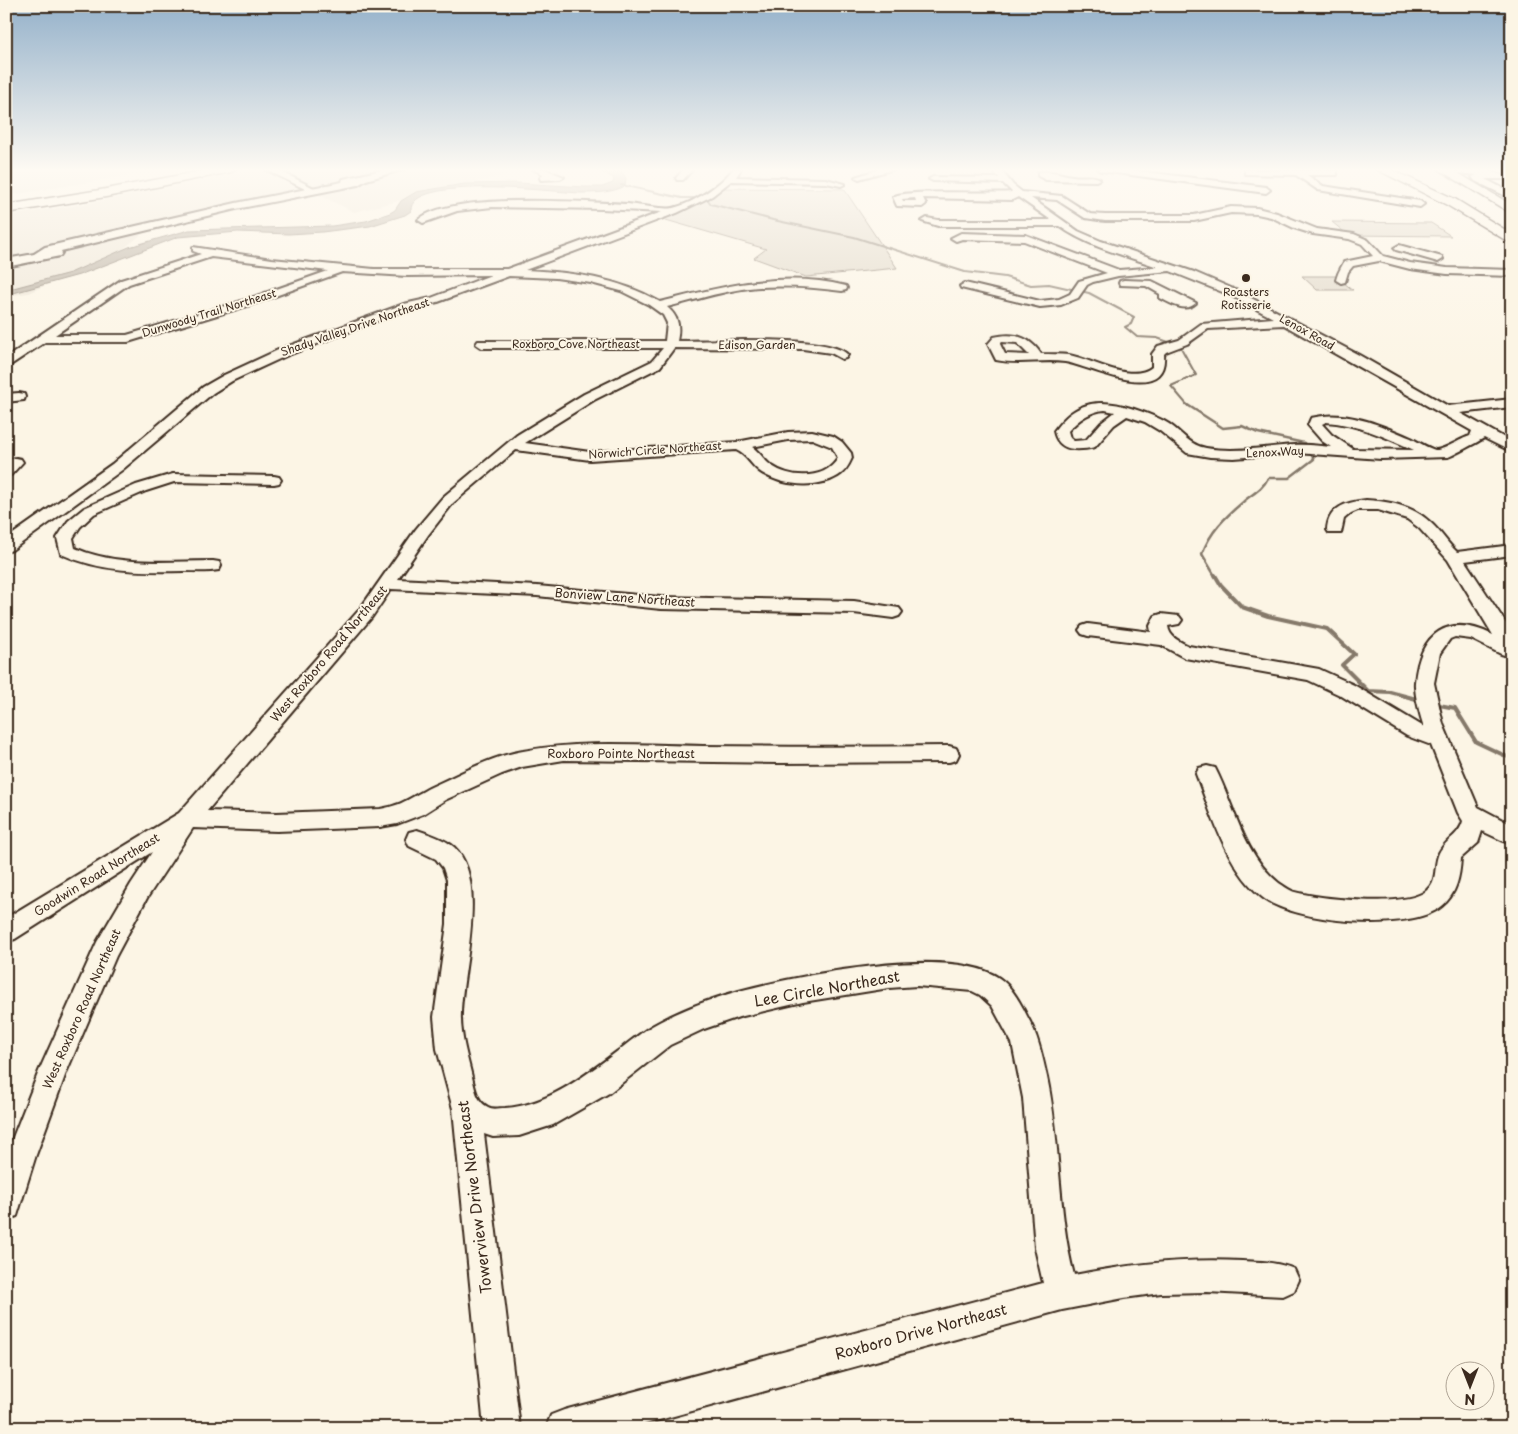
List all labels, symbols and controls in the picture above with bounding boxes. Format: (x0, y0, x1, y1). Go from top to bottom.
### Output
marker: Roasters Rotisserie (1240, 272, 1252, 284)
place label: Roasters Rotisserie (1221, 283, 1271, 313)
street label: Dunwoody Trail Northeast (140, 284, 279, 341)
street label: Shady Valley Drive Northeast (278, 293, 432, 360)
street label: Lenox Road (1276, 309, 1338, 354)
street label: Roxboro Cove Northeast (512, 335, 641, 352)
street label: Edison Garden (718, 336, 796, 353)
street label: Norwich Circle Northeast (588, 436, 723, 463)
street label: Lenox Way (1246, 441, 1304, 462)
street label: West Roxboro Road Northeast (266, 581, 391, 726)
street label: Bonview Lane Northeast (554, 583, 696, 611)
street label: Roxboro Pointe Northeast (547, 744, 695, 762)
street label: Goodwin Road Northeast (30, 828, 163, 920)
street label: West Roxboro Road Northeast (38, 925, 125, 1092)
street label: Lee Circle Northeast (752, 963, 901, 1012)
street label: Towerview Drive Northeast (450, 1099, 497, 1295)
street label: Roxboro Drive Northeast (832, 1297, 1009, 1365)
north arrow (1446, 1362, 1496, 1412)
text: N (1464, 1389, 1476, 1410)

